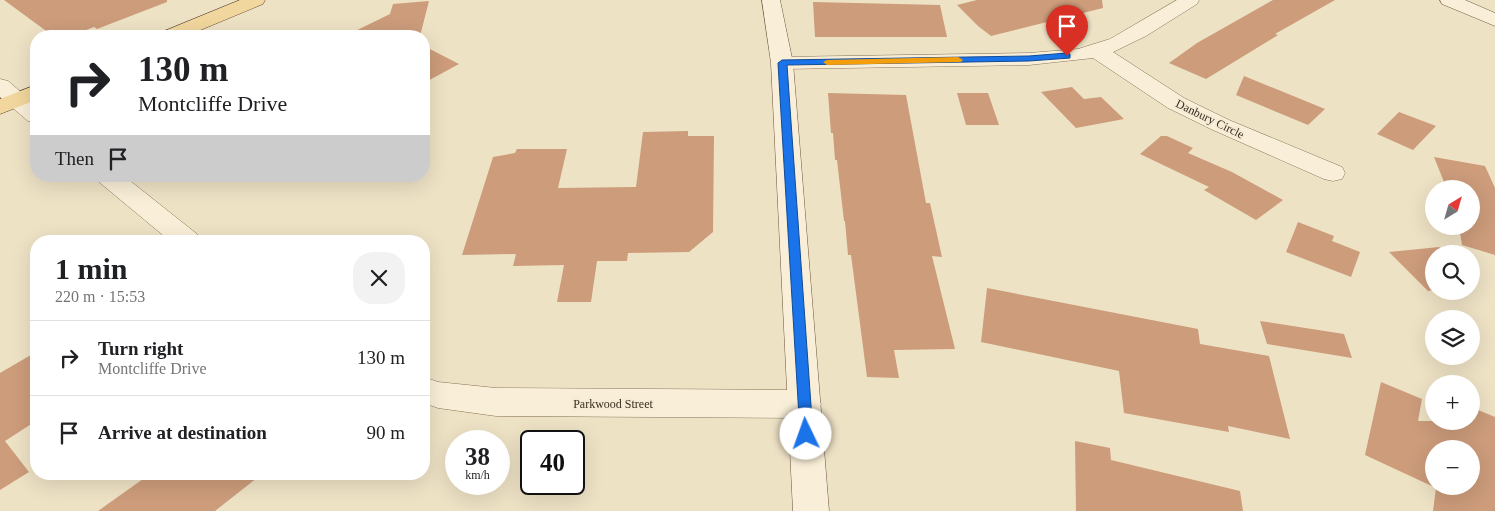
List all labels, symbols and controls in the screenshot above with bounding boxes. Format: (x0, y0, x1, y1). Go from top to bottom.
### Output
pin (1046, 5, 1088, 56)
icon: arrive (1053, 12, 1081, 40)
icon: right (55, 50, 120, 115)
text: 130 m (138, 50, 228, 89)
text: Montcliffe Drive (138, 91, 287, 116)
street label: Danbury Circle (1174, 96, 1246, 142)
icon: arrive (104, 145, 132, 173)
text: Then (55, 148, 94, 169)
north arrow (1425, 180, 1480, 235)
map controls (1425, 180, 1480, 495)
button: search (1425, 245, 1480, 300)
text: 1 min (55, 252, 128, 285)
button: close (353, 252, 405, 304)
text: 220 m · 15:53 (55, 288, 145, 305)
button: layers (1425, 310, 1480, 365)
text: Turn right (98, 338, 183, 359)
icon: right (55, 344, 83, 372)
text: 130 m (357, 347, 405, 368)
text: Montcliffe Drive (98, 360, 207, 377)
button: + (1425, 375, 1480, 430)
street label: Parkwood Street (573, 397, 653, 411)
position arrow (779, 407, 831, 459)
icon: arrive (55, 419, 83, 447)
text: Arrive at destination (98, 422, 267, 443)
text: 90 m (366, 422, 405, 443)
speed limit sign: 40 (520, 430, 585, 495)
button: − (1425, 440, 1480, 495)
text: 38 (465, 443, 490, 470)
text: km/h (465, 468, 490, 482)

